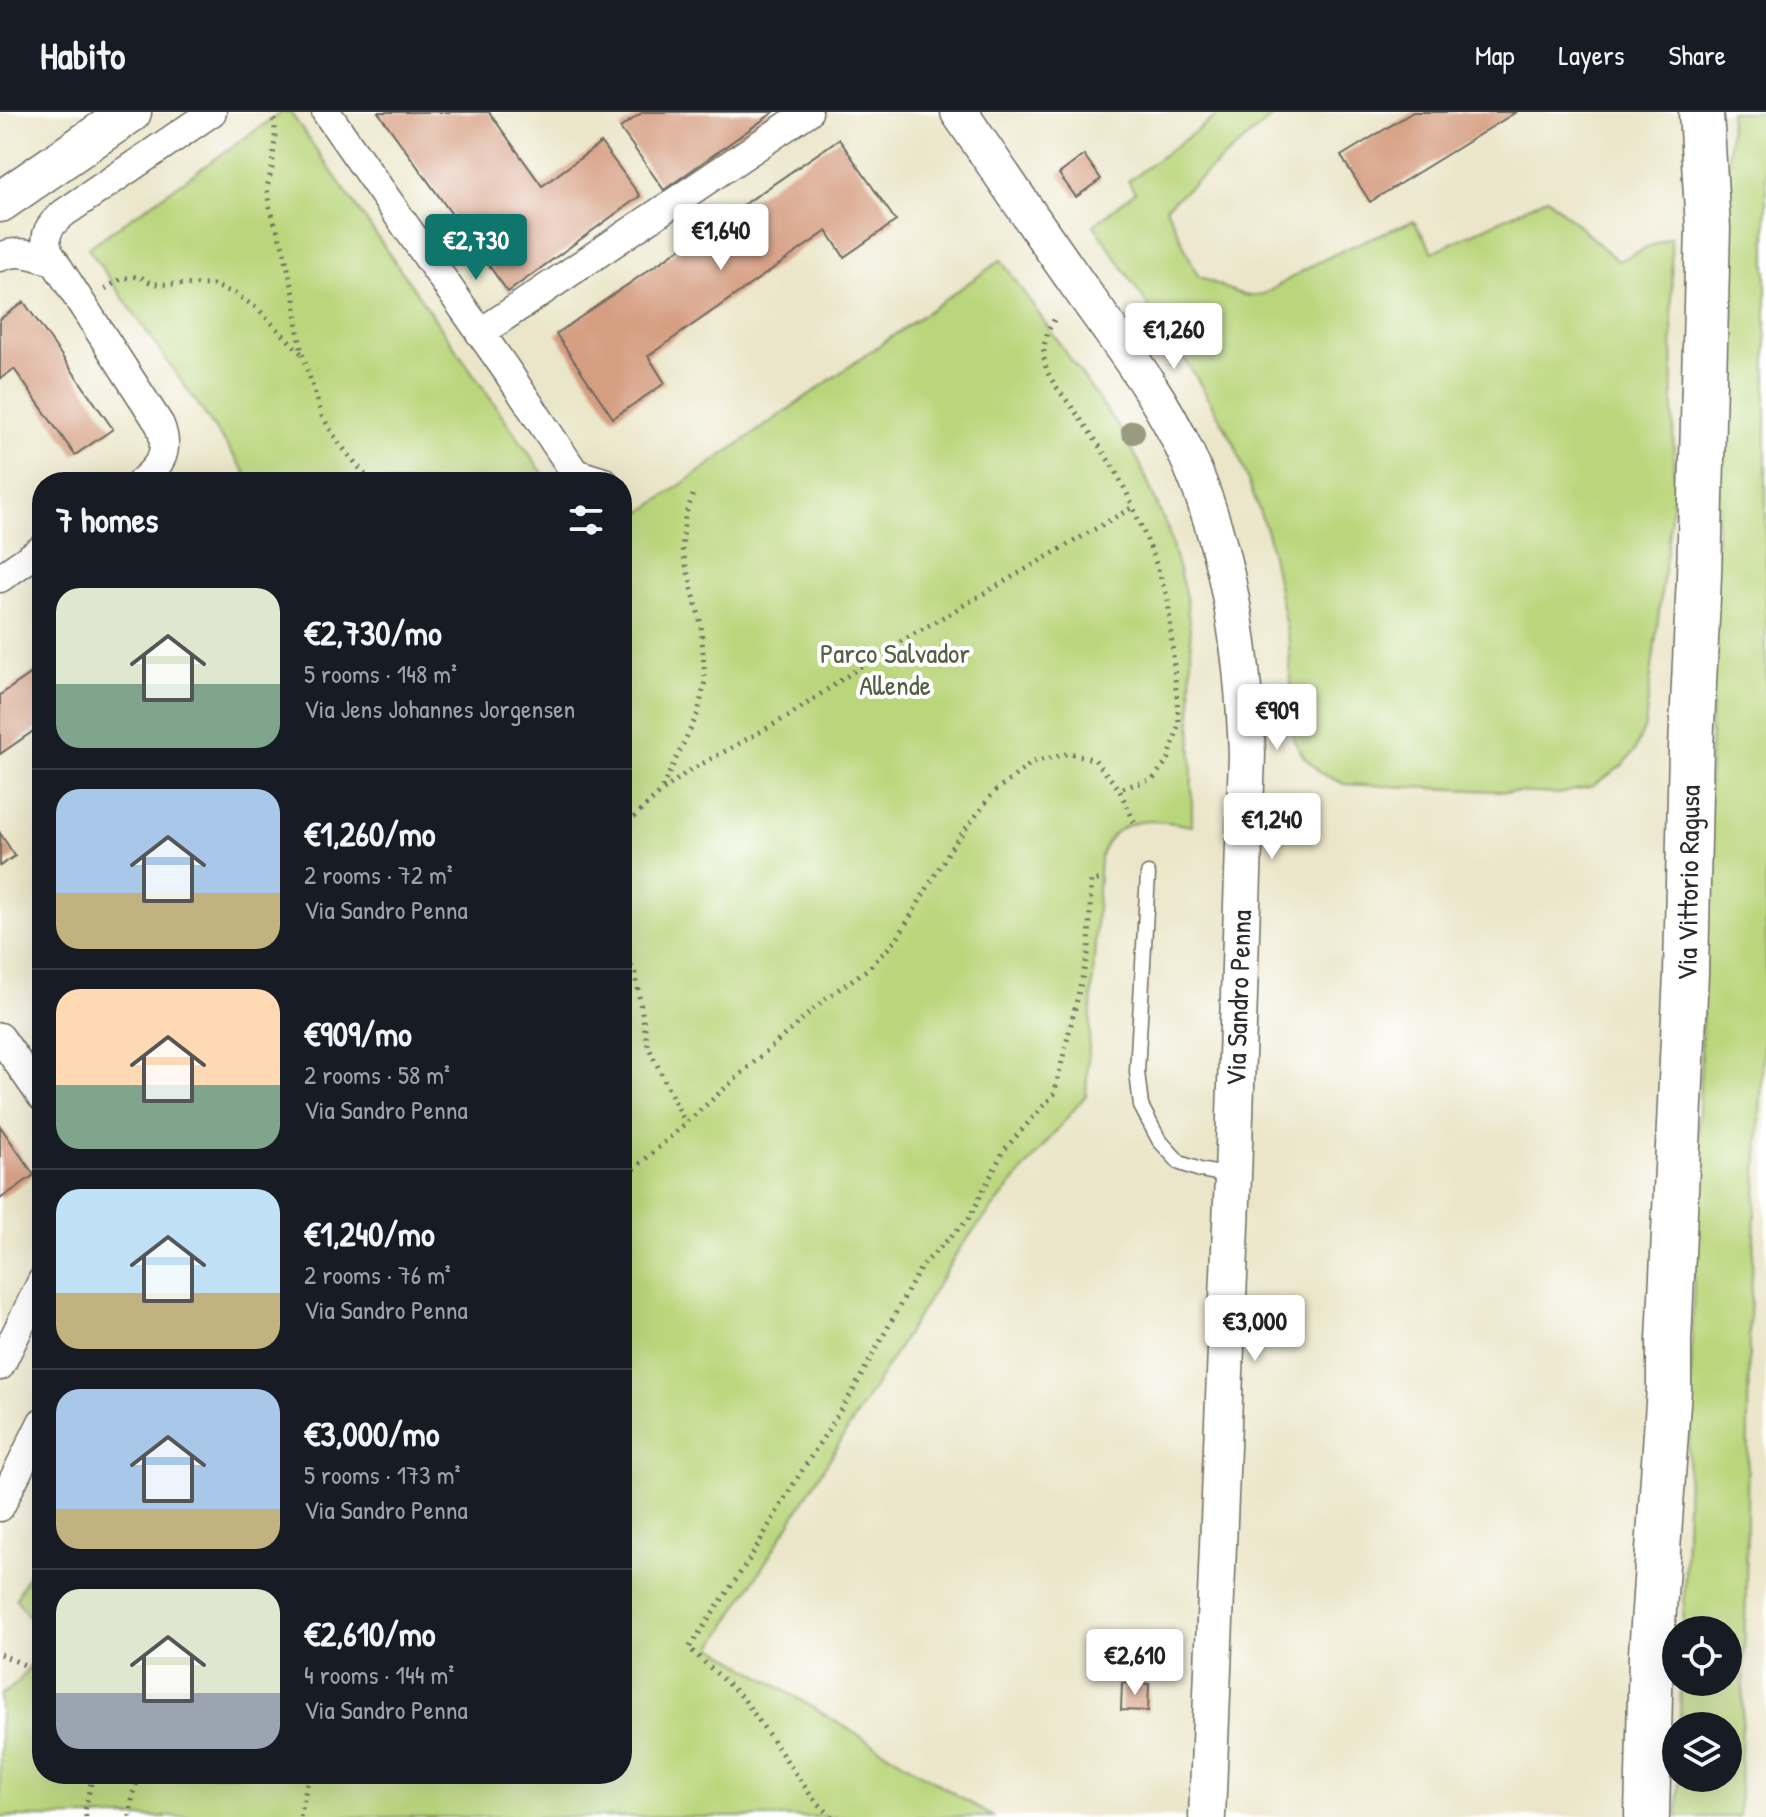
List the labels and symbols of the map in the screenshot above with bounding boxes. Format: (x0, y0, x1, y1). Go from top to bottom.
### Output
pin: €1,640 (656, 204, 786, 272)
pin: €2,730 (411, 214, 541, 282)
pin: €1,260 (1109, 303, 1239, 371)
park label: Parco Salvador Allende (820, 634, 970, 704)
pin: €909 (1230, 684, 1324, 752)
street label: Via Vittorio Ragusa (1667, 785, 1709, 981)
pin: €1,240 (1207, 793, 1337, 861)
street label: Via Sandro Penna (1216, 909, 1260, 1087)
pin: €3,000 (1190, 1295, 1320, 1363)
pin: €2,610 (1070, 1629, 1200, 1697)

